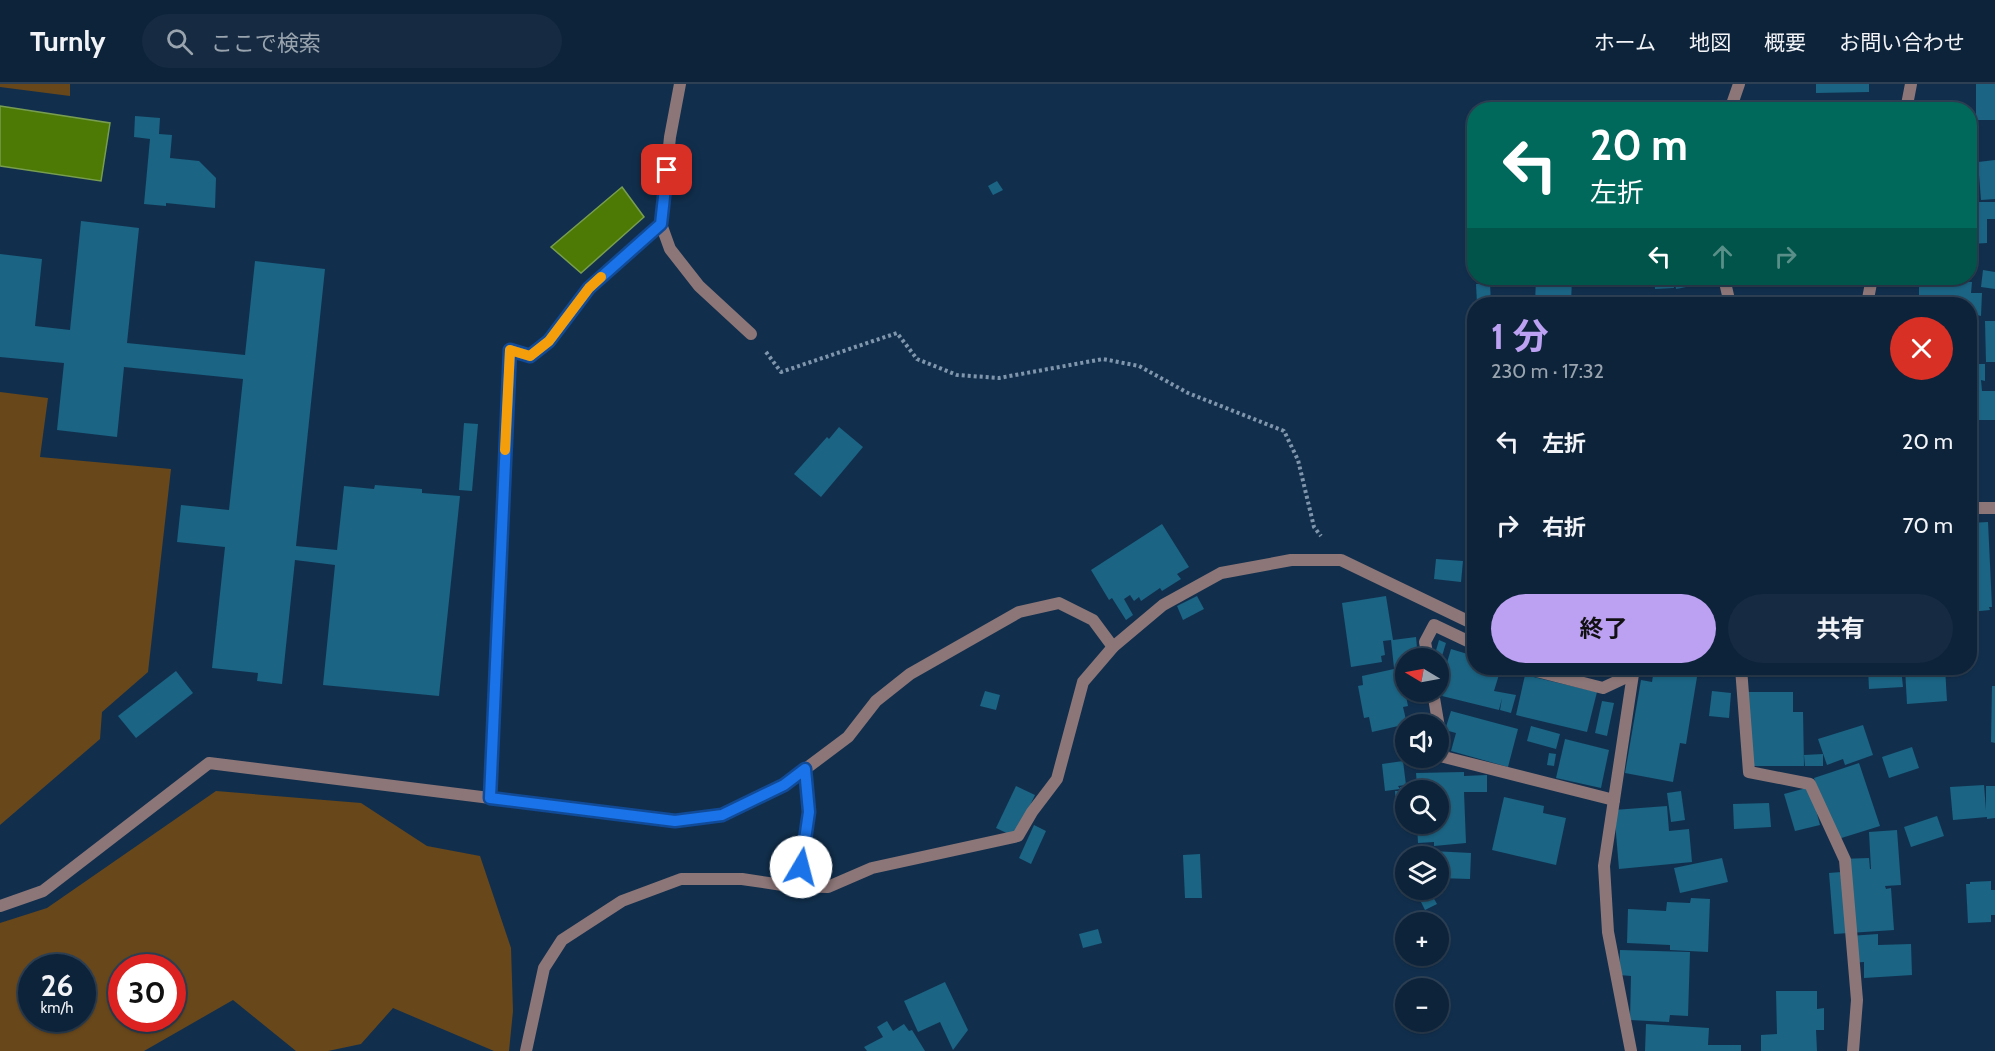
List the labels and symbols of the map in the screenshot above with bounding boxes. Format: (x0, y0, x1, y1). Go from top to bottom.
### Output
pin (641, 144, 692, 195)
north arrow (1395, 648, 1449, 702)
position arrow (769, 835, 833, 899)
speed limit sign: 30 (108, 954, 186, 1032)

